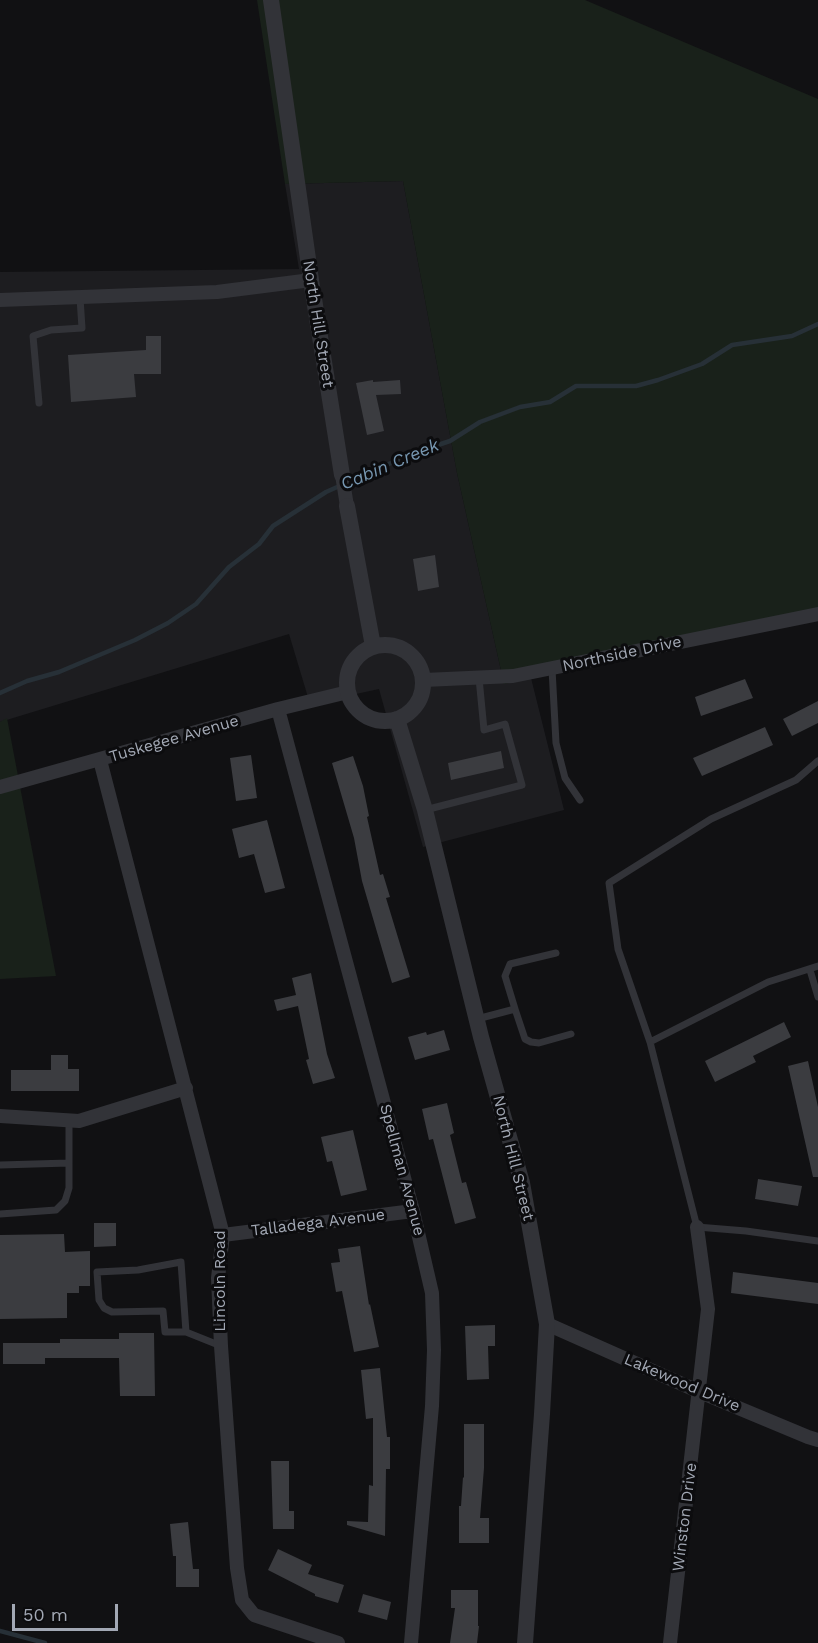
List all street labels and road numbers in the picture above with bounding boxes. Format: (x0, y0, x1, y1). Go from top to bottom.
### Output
street label: North Hill Street (298, 259, 338, 389)
street label: Northside Drive (561, 632, 683, 676)
street label: Tuskegee Avenue (107, 711, 241, 767)
street label: North Hill Street (488, 1093, 538, 1223)
street label: Spellman Avenue (375, 1102, 429, 1238)
street label: Talladega Avenue (250, 1205, 386, 1241)
street label: Lincoln Road (210, 1230, 230, 1332)
street label: Lakewood Drive (621, 1350, 743, 1416)
street label: Winston Drive (669, 1462, 701, 1572)

